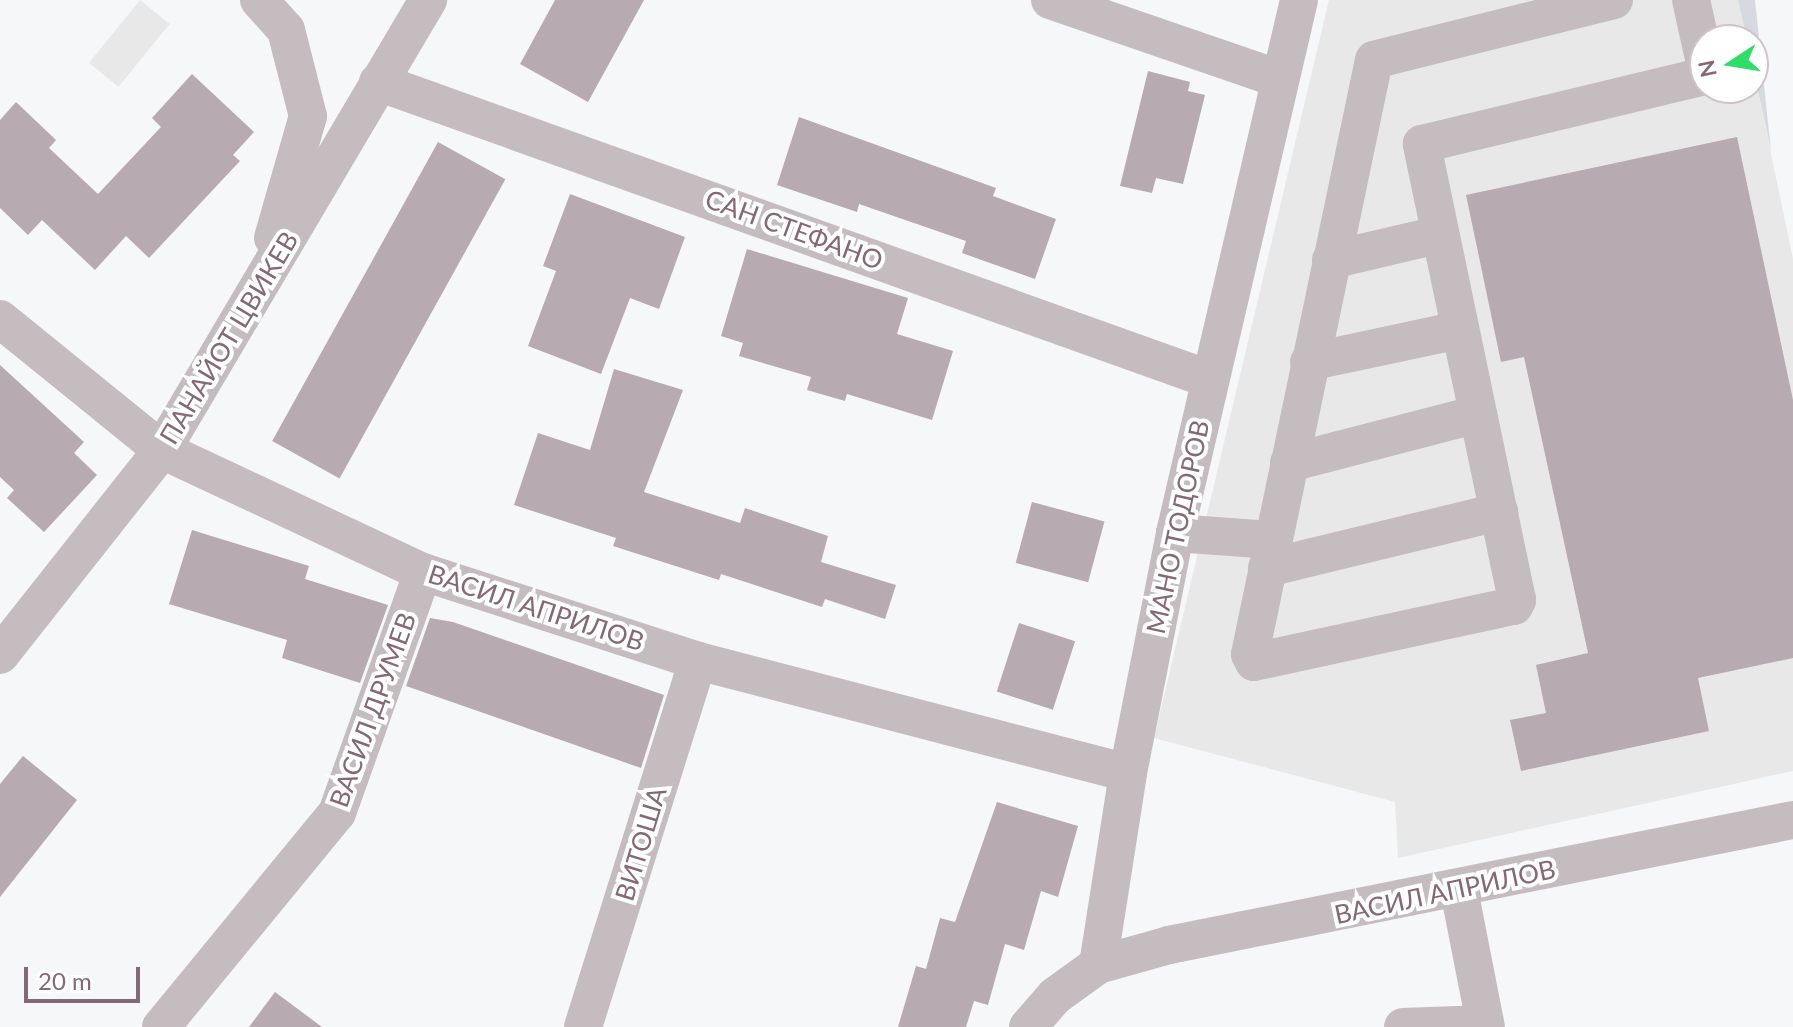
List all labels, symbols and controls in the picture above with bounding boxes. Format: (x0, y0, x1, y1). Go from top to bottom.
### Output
north arrow (1689, 24, 1769, 104)
text: N (1692, 58, 1722, 80)
street label: САН СТЕФАНО (701, 183, 887, 277)
street label: ПАНАЙОТ ЦВИКЕВ (153, 226, 305, 450)
street label: МАНО ТОДОРОВ (1140, 417, 1216, 637)
street label: ВАСИЛ АПРИЛОВ (424, 558, 648, 658)
street label: ВАСИЛ ДРУМЕВ (323, 609, 423, 811)
street label: ВИТОША (609, 783, 673, 905)
street label: ВАСИЛ АПРИЛОВ (1332, 853, 1558, 931)
scale bar (28, 951, 144, 1001)
text: 20 m (38, 966, 92, 995)

